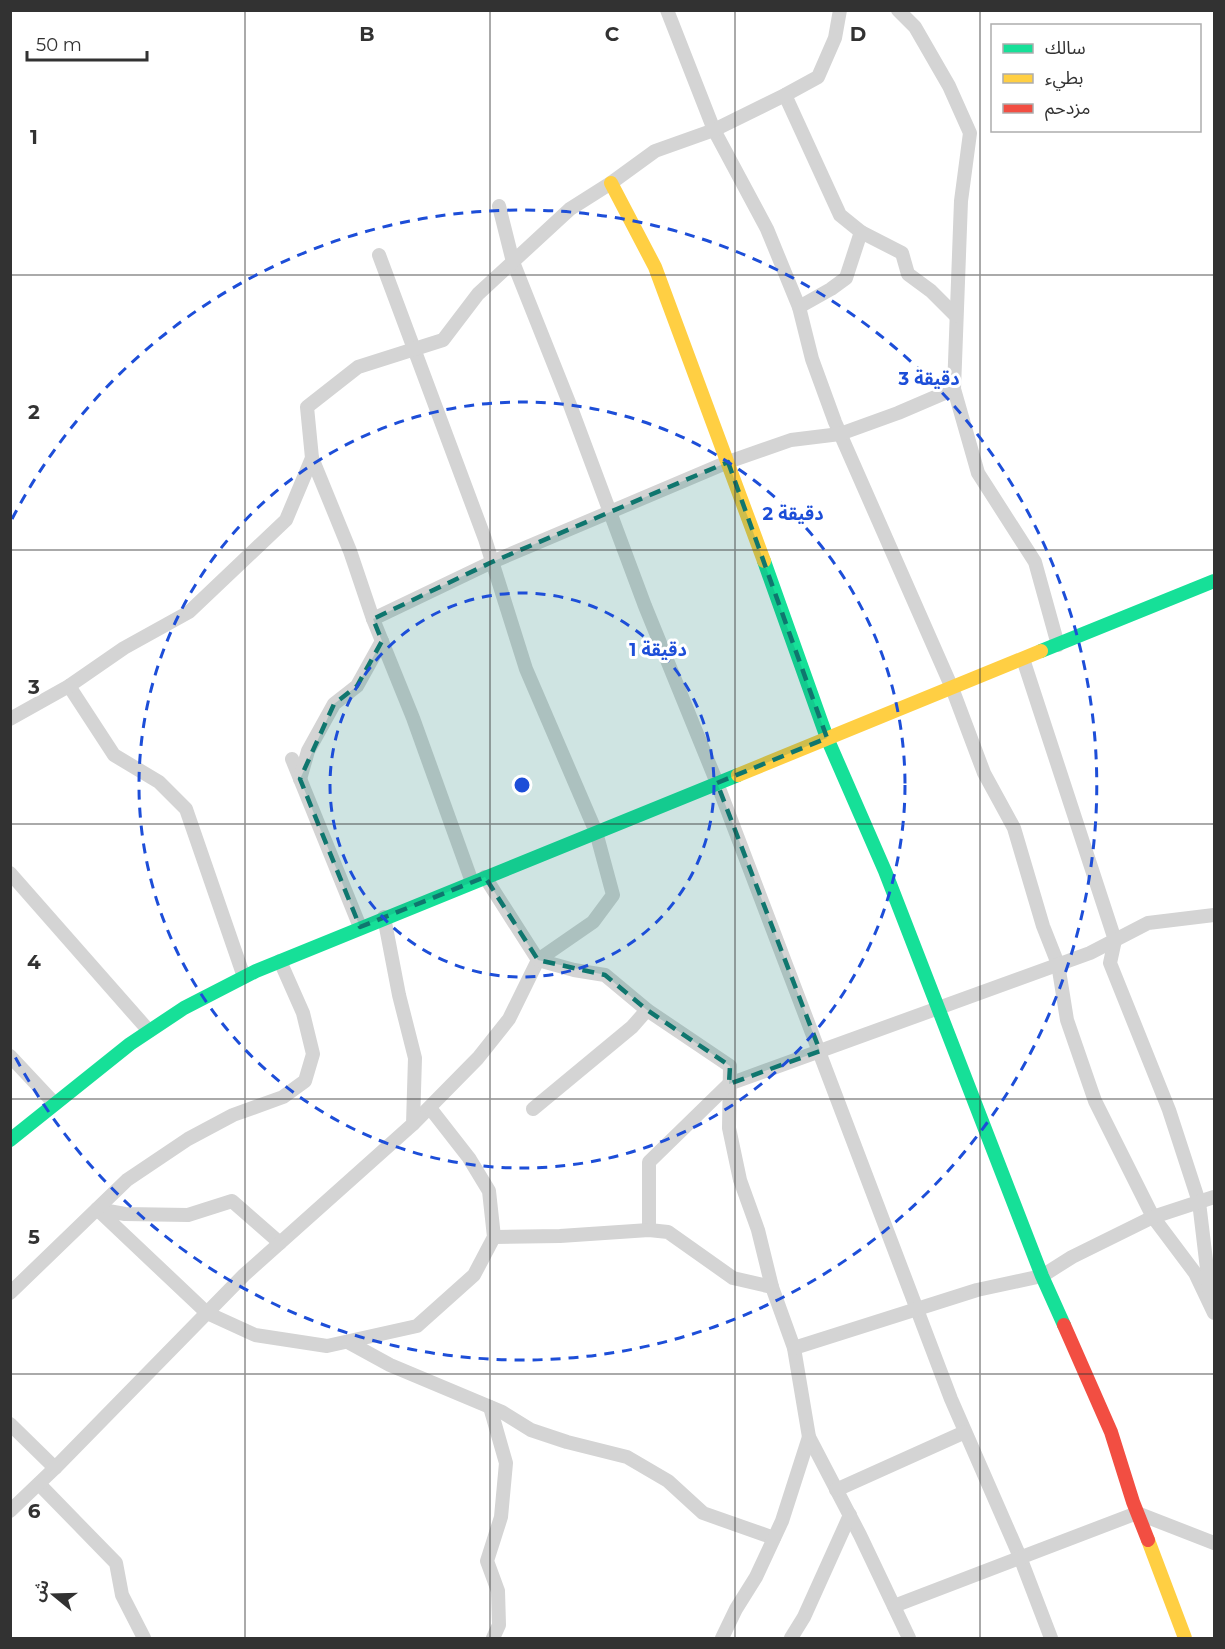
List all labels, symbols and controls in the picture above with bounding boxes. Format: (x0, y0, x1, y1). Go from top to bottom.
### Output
text: B (359, 22, 375, 46)
text: C (605, 22, 620, 46)
text: D (850, 22, 866, 46)
scale bar (27, 24, 147, 62)
legend (991, 24, 1201, 132)
text: 50 m (36, 34, 82, 56)
text: سالك (1045, 37, 1086, 59)
text: بطيء (1045, 67, 1083, 91)
text: مزدحم (1045, 97, 1090, 121)
text: 1 (30, 125, 38, 149)
text: 3 دقيقة (897, 368, 960, 390)
text: 2 (28, 400, 40, 424)
text: 2 دقيقة (762, 503, 824, 525)
text: 1 دقيقة (629, 639, 687, 661)
text: 3 (27, 675, 40, 699)
centre of rings (512, 775, 532, 795)
text: 4 (27, 950, 41, 974)
text: 5 (28, 1225, 40, 1249)
text: 6 (28, 1499, 41, 1523)
north arrow (24, 1565, 84, 1625)
text: ش (28, 1577, 53, 1604)

